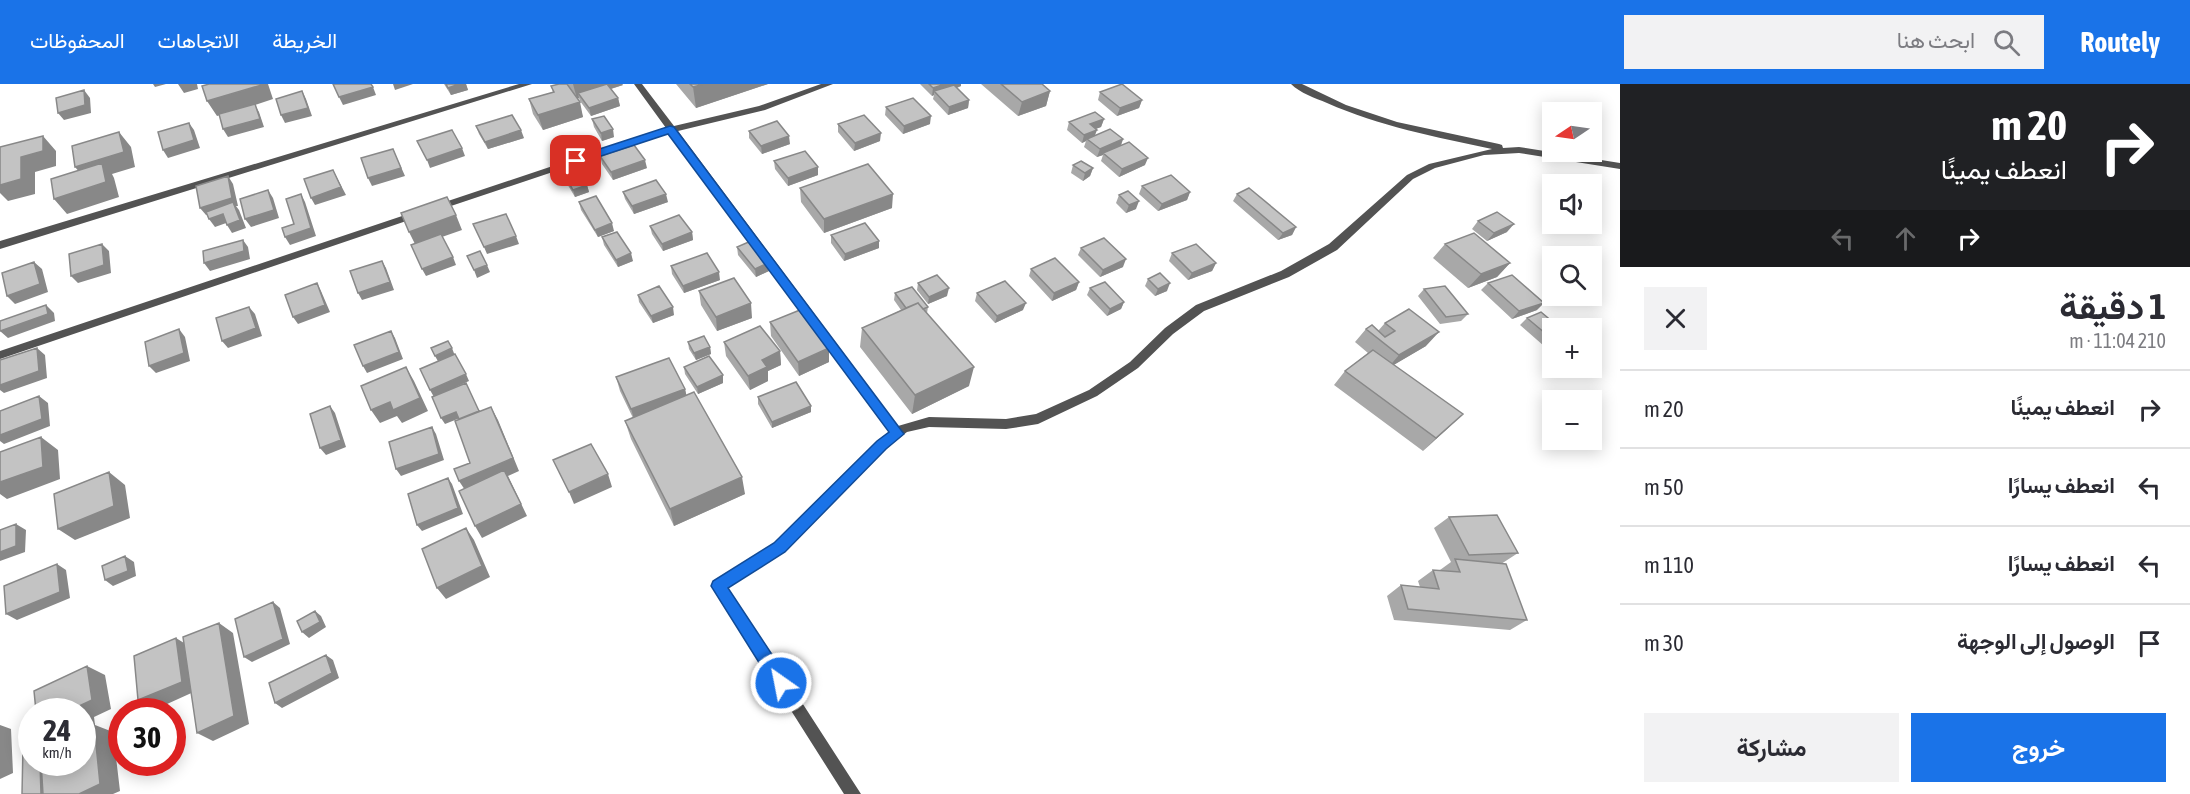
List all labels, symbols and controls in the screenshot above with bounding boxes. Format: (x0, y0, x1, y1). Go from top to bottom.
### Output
search box (1624, 15, 2044, 69)
icon: search (1990, 26, 2023, 59)
text: Routely (2080, 26, 2160, 58)
text: ابحث هنا (1897, 27, 1975, 53)
text: المحفوظات (30, 28, 125, 52)
text: الاتجاهات (158, 28, 239, 52)
text: الخريطة (272, 28, 337, 52)
text: 20 m (1992, 101, 2067, 149)
north arrow (1542, 102, 1602, 162)
map controls (1542, 102, 1602, 450)
icon: right (2088, 108, 2166, 186)
pin (550, 135, 601, 186)
icon: arrive (559, 144, 592, 177)
text: انعطف يمينًا (1941, 154, 2067, 185)
button: sound (1542, 174, 1602, 234)
icon: left (1826, 222, 1859, 255)
icon: ahead (1889, 222, 1922, 255)
icon: right (1952, 222, 1985, 255)
button: search (1542, 246, 1602, 306)
text: 1 دقيقة (2059, 285, 2166, 327)
button: close (1644, 287, 1707, 350)
button: + (1542, 318, 1602, 378)
text: 210 m · 11:04 (2069, 329, 2166, 352)
button: − (1542, 390, 1602, 450)
icon: right (2133, 393, 2166, 426)
text: انعطف يمينًا (2011, 394, 2115, 420)
text: 20 m (1644, 396, 1684, 422)
icon: left (2133, 471, 2166, 504)
text: انعطف يسارًا (2008, 472, 2115, 498)
text: 50 m (1644, 474, 1684, 500)
icon: left (2133, 549, 2166, 582)
text: انعطف يسارًا (2008, 550, 2115, 576)
text: 110 m (1644, 552, 1694, 578)
icon: arrive (2133, 627, 2166, 660)
text: الوصول إلى الوجهة (1957, 628, 2115, 654)
text: 30 m (1644, 630, 1684, 656)
position arrow (749, 651, 813, 715)
speed limit sign: 30 (108, 698, 186, 776)
text: 24 (43, 713, 71, 747)
button: مشاركة (1644, 713, 1899, 782)
button: خروج (1911, 713, 2166, 782)
text: km/h (42, 744, 72, 761)

